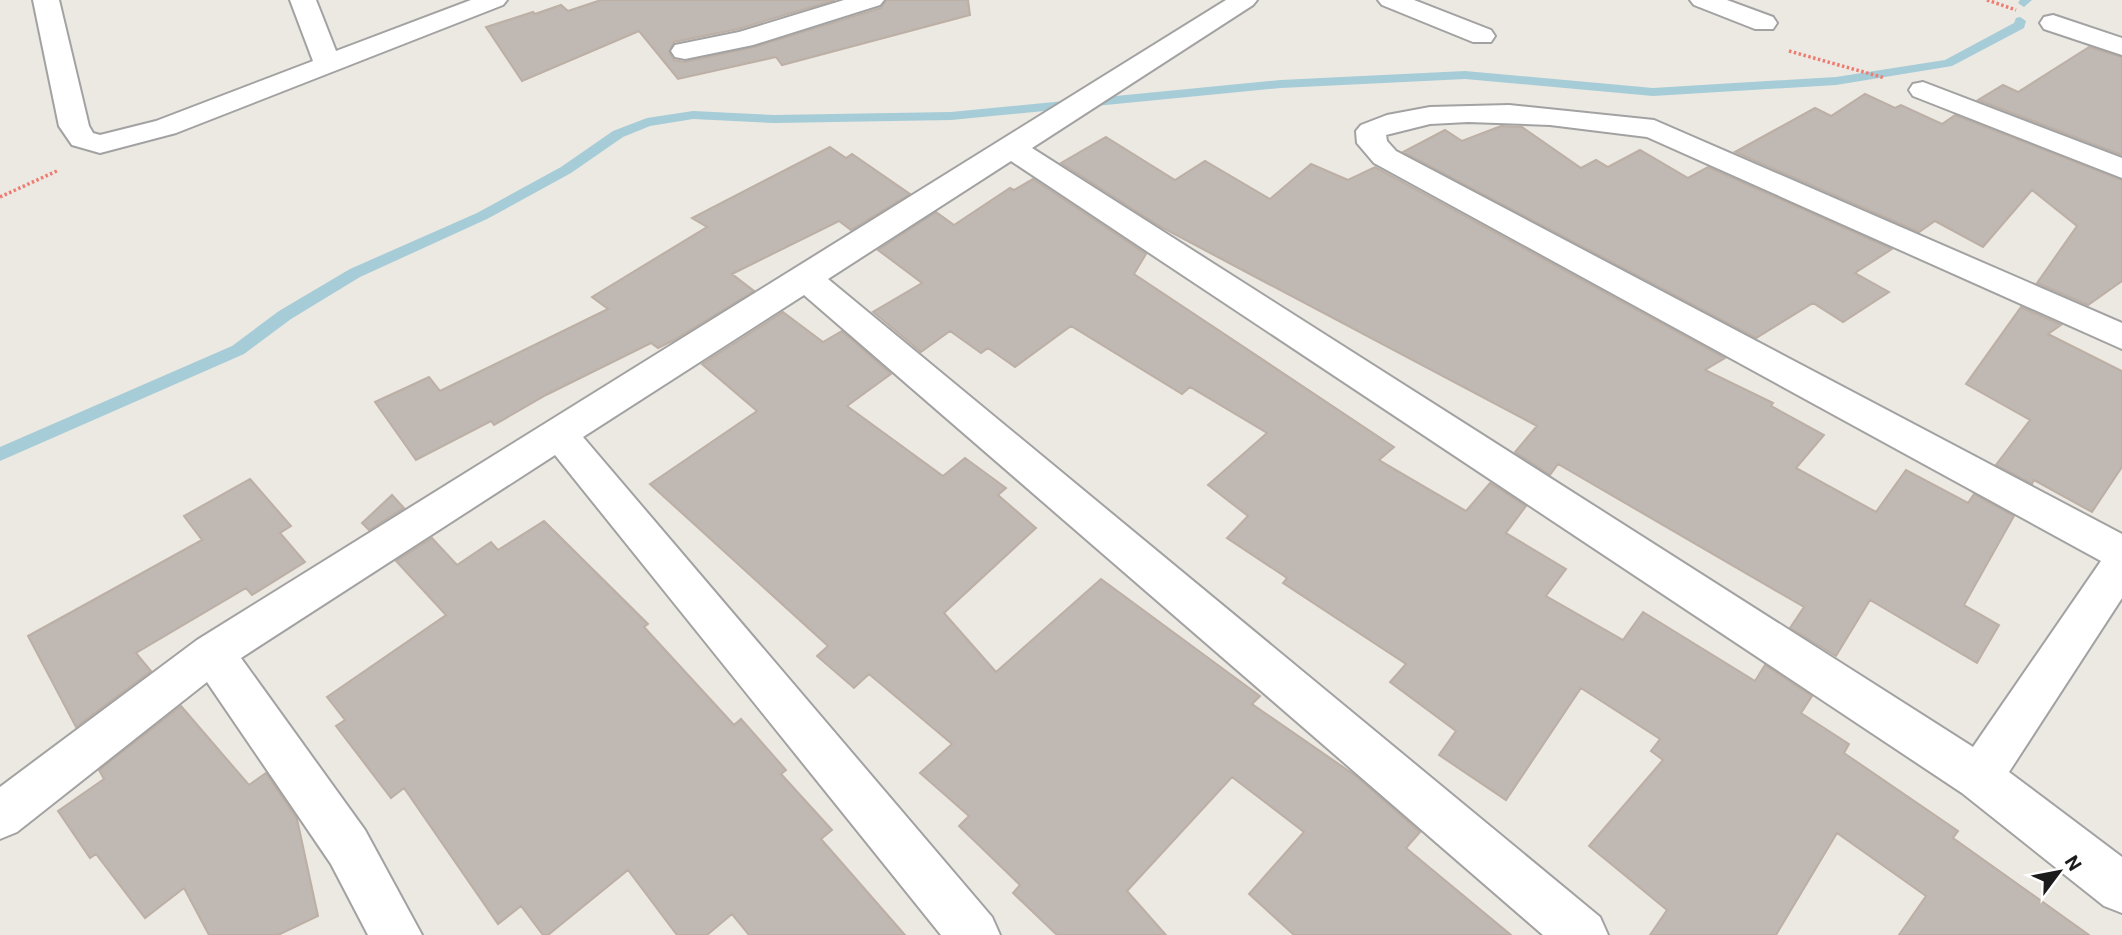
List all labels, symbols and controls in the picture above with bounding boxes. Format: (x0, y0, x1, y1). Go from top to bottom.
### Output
north arrow (2024, 837, 2094, 907)
text: N (2060, 851, 2086, 875)

